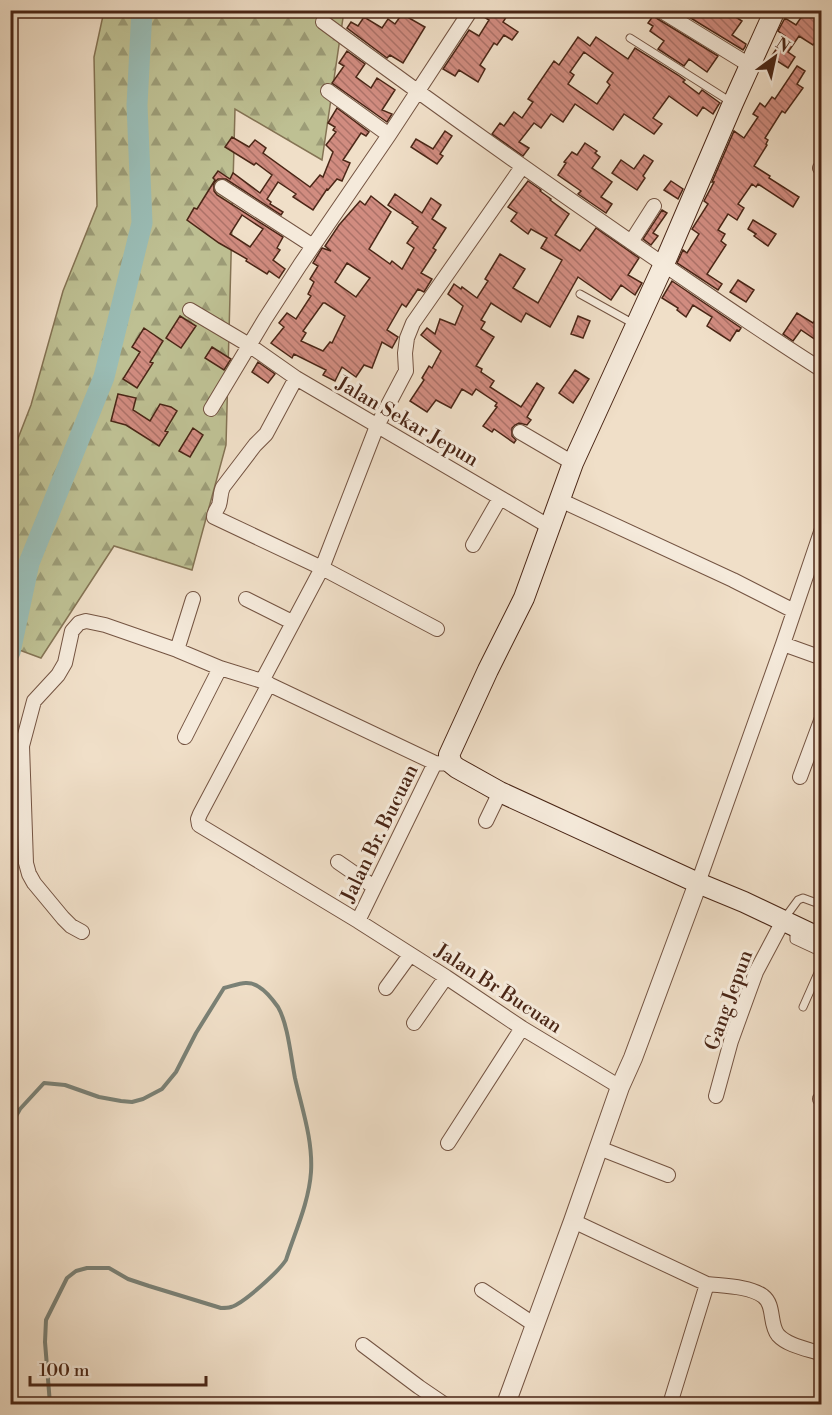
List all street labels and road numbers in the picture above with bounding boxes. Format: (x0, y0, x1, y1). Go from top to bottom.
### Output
street label: Jalan Sekar Jepun (331, 371, 483, 473)
street label: Jalan Br. Bucuan (336, 761, 425, 908)
street label: Jalan Br Bucuan (429, 938, 566, 1040)
street label: Gang Jepun (700, 947, 759, 1054)

